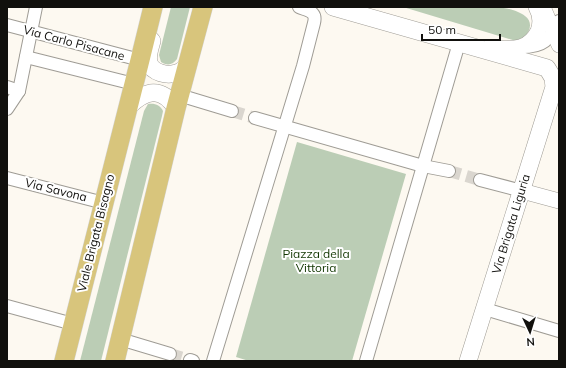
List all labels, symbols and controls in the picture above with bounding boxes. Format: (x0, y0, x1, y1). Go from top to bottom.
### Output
scale bar (422, 16, 500, 42)
street label: Via Carlo Pisacane (22, 22, 127, 63)
text: 50 m (428, 22, 456, 37)
street label: Viale Brigata Bisagno (74, 172, 117, 293)
street label: Via Brigata Liguria (488, 172, 533, 276)
street label: Via Savona (23, 175, 89, 204)
park label: Piazza della Vittoria (282, 246, 350, 275)
north arrow (510, 312, 550, 352)
text: N (526, 335, 535, 349)

